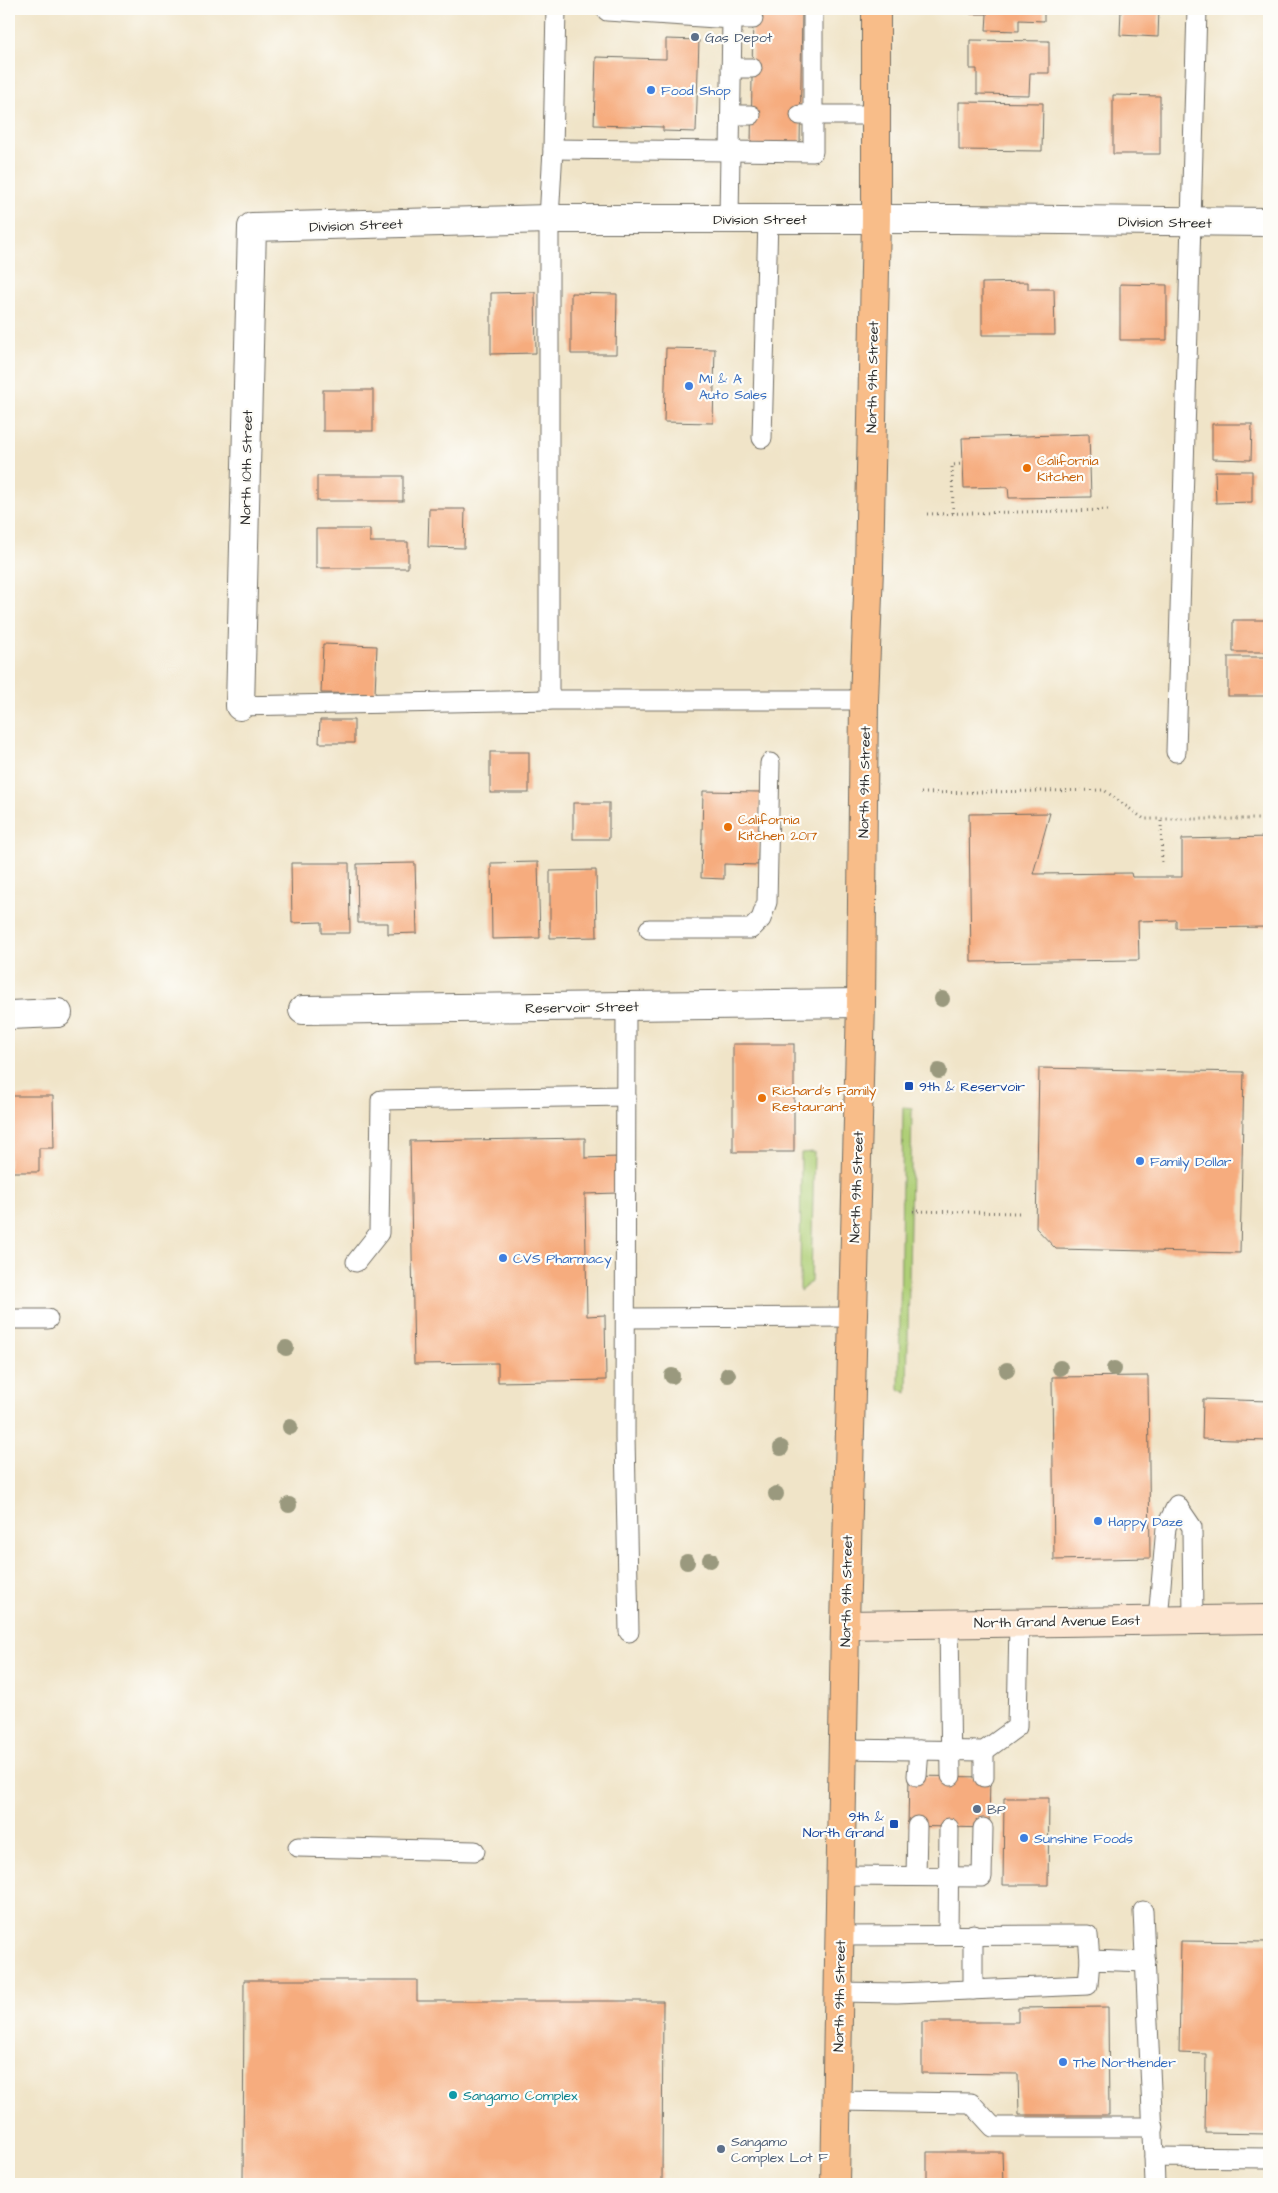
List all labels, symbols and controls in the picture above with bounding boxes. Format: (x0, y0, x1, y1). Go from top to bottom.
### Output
place label: Gas Depot (705, 28, 773, 48)
marker: Gas Depot (689, 31, 701, 43)
place label: Food Shop (661, 81, 731, 101)
marker: Food Shop (645, 84, 657, 96)
street label: Division Street (713, 210, 807, 230)
street label: Division Street (1118, 212, 1212, 234)
street label: Division Street (309, 214, 403, 238)
street label: North 9th Street (862, 321, 884, 433)
place label: M1 & A Auto Sales (699, 369, 767, 405)
marker: M1 & A Auto Sales (683, 380, 695, 392)
street label: North 10th Street (236, 409, 258, 524)
place label: California Kitchen (1037, 451, 1099, 487)
marker: California Kitchen (1021, 462, 1033, 474)
street label: North 9th Street (854, 726, 876, 838)
place label: California Kitchen 2017 (738, 810, 818, 846)
marker: California Kitchen 2017 (722, 821, 734, 833)
street label: Reservoir Street (525, 997, 639, 1019)
place label: 9th & Reservoir (919, 1077, 1025, 1097)
marker: 9th & Reservoir (903, 1080, 915, 1092)
place label: Richard's Family Restaurant (772, 1081, 877, 1117)
marker: Richard's Family Restaurant (756, 1092, 768, 1104)
street label: North 9th Street (845, 1130, 869, 1243)
place label: Family Dollar (1150, 1152, 1232, 1172)
marker: Family Dollar (1134, 1155, 1146, 1167)
place label: CVS Pharmacy (513, 1249, 612, 1269)
marker: CVS Pharmacy (497, 1252, 509, 1264)
place label: Happy Daze (1108, 1512, 1184, 1532)
marker: Happy Daze (1092, 1515, 1104, 1527)
street label: North 9th Street (836, 1535, 858, 1647)
street label: North Grand Avenue East (974, 1611, 1141, 1633)
place label: BP (987, 1800, 1006, 1820)
marker: BP (971, 1803, 983, 1815)
place label: 9th & North Grand (803, 1807, 885, 1843)
marker: 9th & North Grand (888, 1818, 900, 1830)
place label: Sunshine Foods (1034, 1829, 1133, 1849)
marker: Sunshine Foods (1018, 1832, 1030, 1844)
street label: North 9th Street (829, 1940, 851, 2052)
place label: The Northender (1073, 2053, 1176, 2073)
marker: The Northender (1057, 2056, 1069, 2068)
place label: Sangamo Complex (463, 2086, 578, 2106)
marker: Sangamo Complex (447, 2089, 459, 2101)
place label: Sangamo Complex Lot F (731, 2132, 828, 2168)
marker: Sangamo Complex Lot F (715, 2143, 727, 2155)

